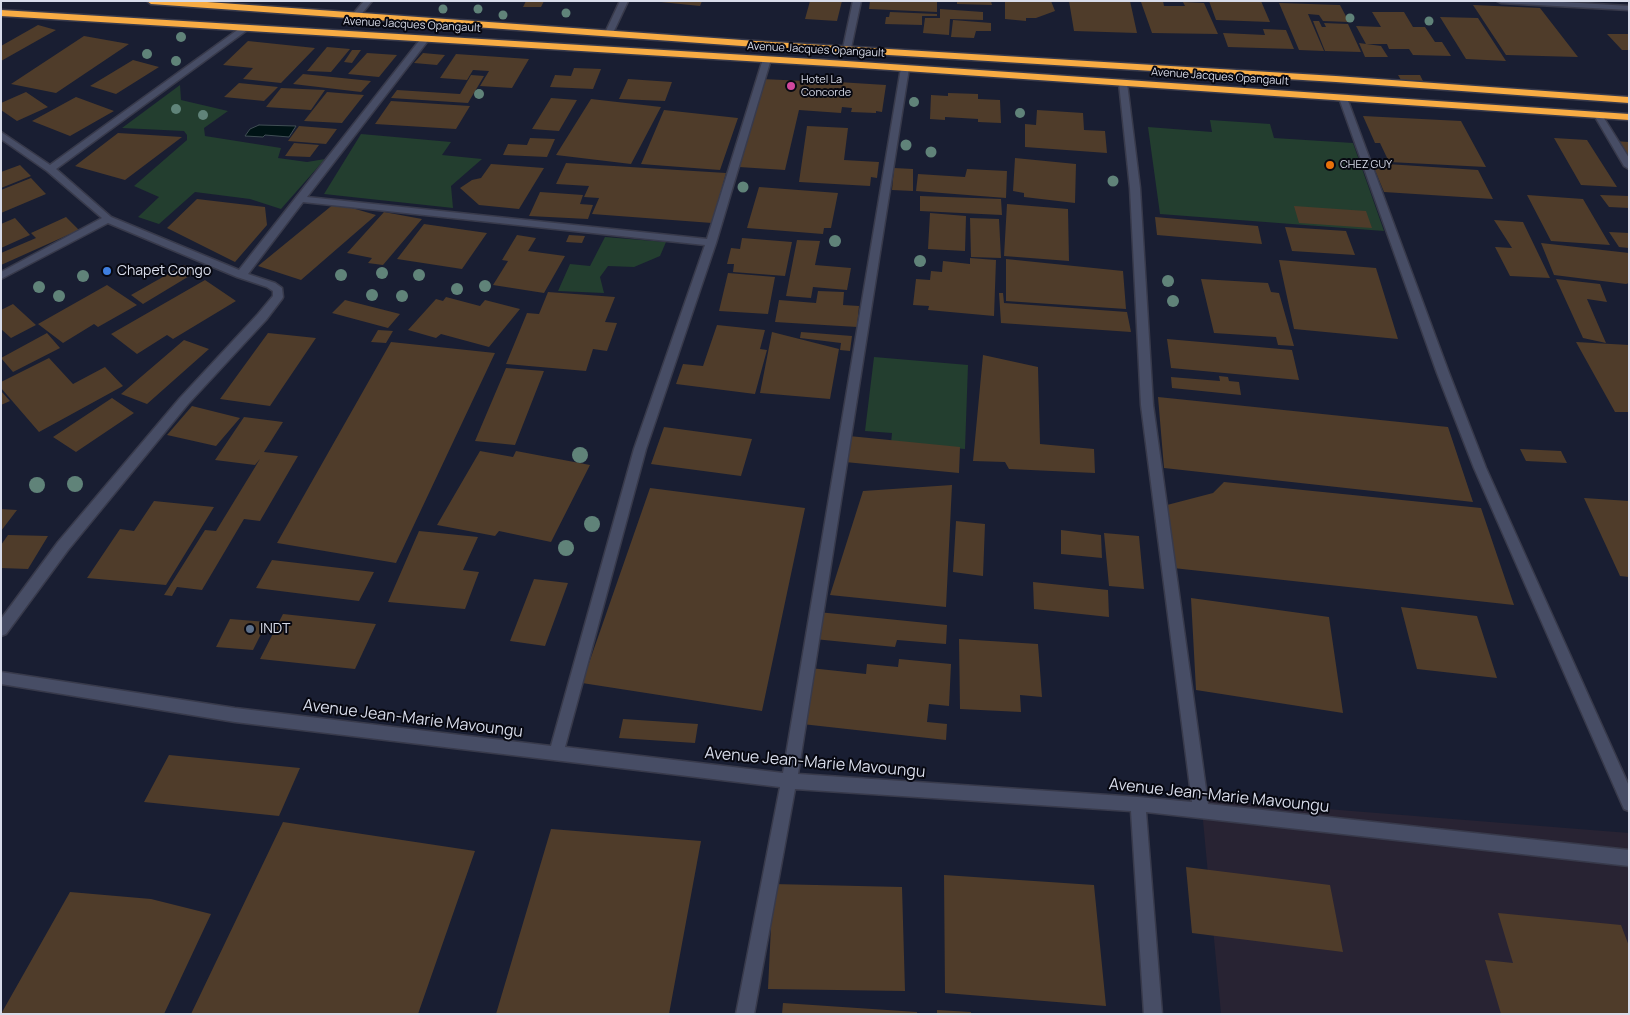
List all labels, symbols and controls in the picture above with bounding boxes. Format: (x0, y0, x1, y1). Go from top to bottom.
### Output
street label: Avenue Jacques Opangault (343, 15, 481, 35)
street label: Avenue Jacques Opangault (747, 40, 885, 60)
street label: Avenue Jacques Opangault (1151, 66, 1289, 88)
place label: Hotel La Concorde (801, 73, 851, 99)
marker: Hotel La Concorde (785, 80, 797, 92)
place label: CHEZ GUY (1340, 158, 1392, 172)
marker: CHEZ GUY (1324, 159, 1336, 171)
place label: Chapet Congo (117, 263, 211, 279)
marker: Chapet Congo (101, 265, 113, 277)
place label: INDT (260, 621, 290, 637)
marker: INDT (244, 623, 256, 635)
street label: Avenue Jean-Marie Mavoungu (302, 696, 524, 742)
street label: Avenue Jean-Marie Mavoungu (704, 744, 926, 782)
street label: Avenue Jean-Marie Mavoungu (1108, 775, 1330, 817)

